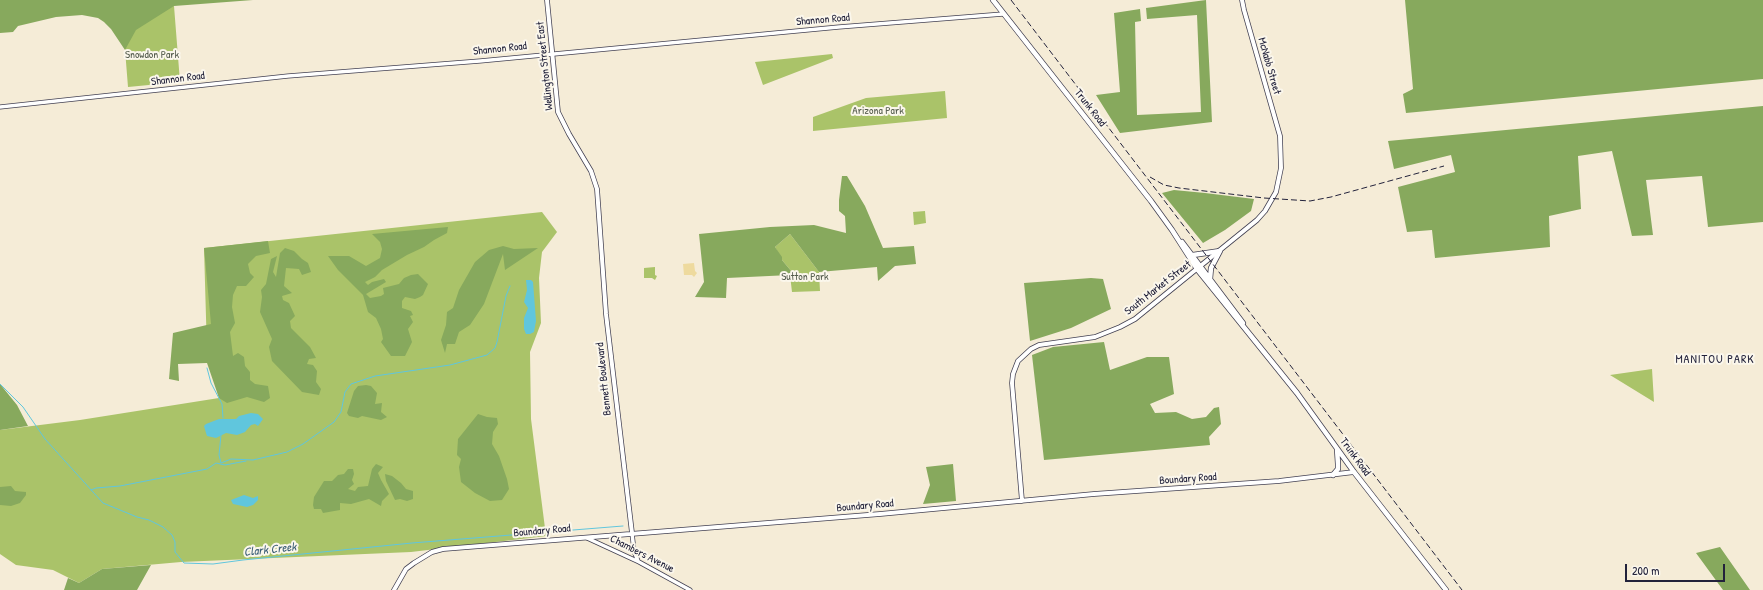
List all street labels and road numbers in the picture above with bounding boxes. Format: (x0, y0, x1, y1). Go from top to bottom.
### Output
street label: Shannon Road (796, 11, 850, 29)
street label: Wellington Street East (534, 21, 556, 111)
street label: McNabb Street (1255, 36, 1283, 96)
street label: Shannon Road (473, 40, 527, 58)
street label: Shannon Road (150, 69, 206, 89)
street label: Trunk Road (1071, 87, 1109, 129)
street label: South Market Street (1122, 258, 1194, 318)
street label: Bennett Boulevard (594, 342, 614, 416)
street label: Trunk Road (1337, 435, 1373, 479)
street label: Boundary Road (1159, 470, 1217, 488)
street label: Boundary Road (836, 497, 894, 515)
street label: Boundary Road (513, 522, 571, 540)
street label: Chambers Avenue (608, 532, 676, 576)

